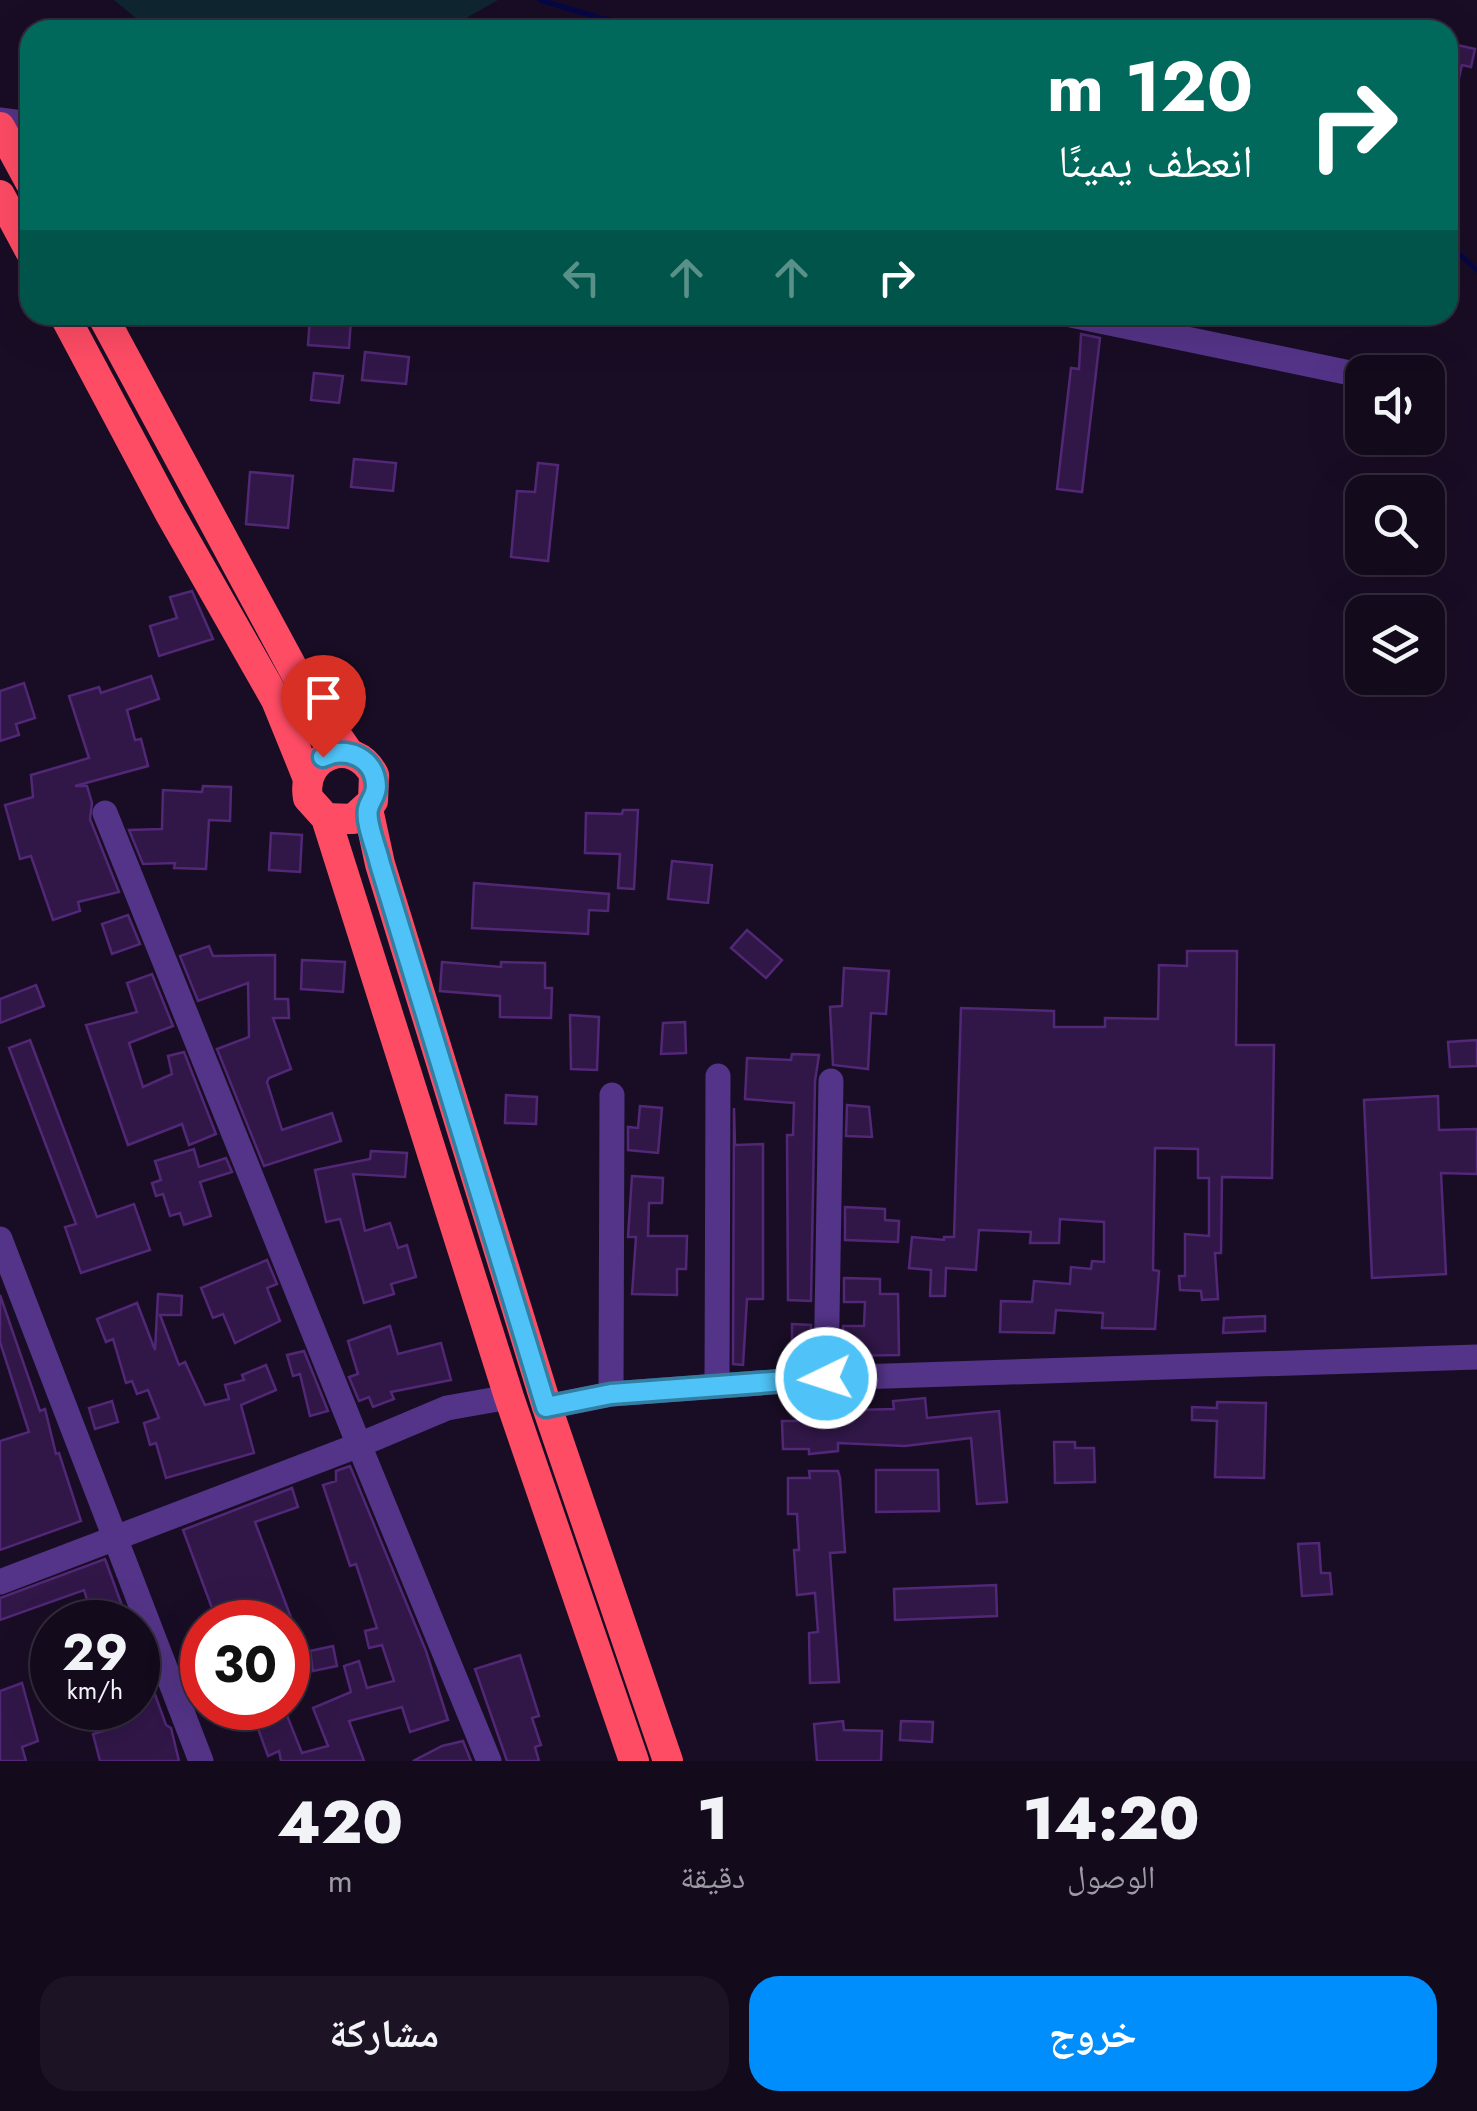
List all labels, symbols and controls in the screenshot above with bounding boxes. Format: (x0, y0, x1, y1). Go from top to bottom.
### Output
text: 120 m (1047, 36, 1253, 137)
icon: right (1288, 60, 1418, 190)
text: انعطف يمينًا (1058, 129, 1253, 194)
icon: left (554, 250, 609, 305)
icon: ahead (659, 250, 714, 305)
icon: ahead (764, 250, 819, 305)
icon: right (869, 250, 924, 305)
map controls (1345, 355, 1445, 695)
button: sound (1345, 355, 1445, 455)
button: search (1345, 475, 1445, 575)
button: layers (1345, 595, 1445, 695)
pin (281, 655, 366, 758)
icon: arrive (296, 670, 351, 725)
position arrow (774, 1326, 878, 1430)
speed limit sign: 30 (180, 1600, 310, 1730)
text: 29 (62, 1616, 128, 1689)
text: km/h (67, 1672, 123, 1708)
text: 1 (697, 1775, 729, 1862)
text: 14:20 (1023, 1775, 1200, 1862)
text: 420 (277, 1779, 403, 1866)
text: دقيقة (680, 1854, 745, 1900)
text: الوصول (1067, 1854, 1155, 1900)
text: m (328, 1858, 353, 1904)
button: مشاركة (40, 1976, 729, 2091)
button: خروج (749, 1976, 1437, 2091)

